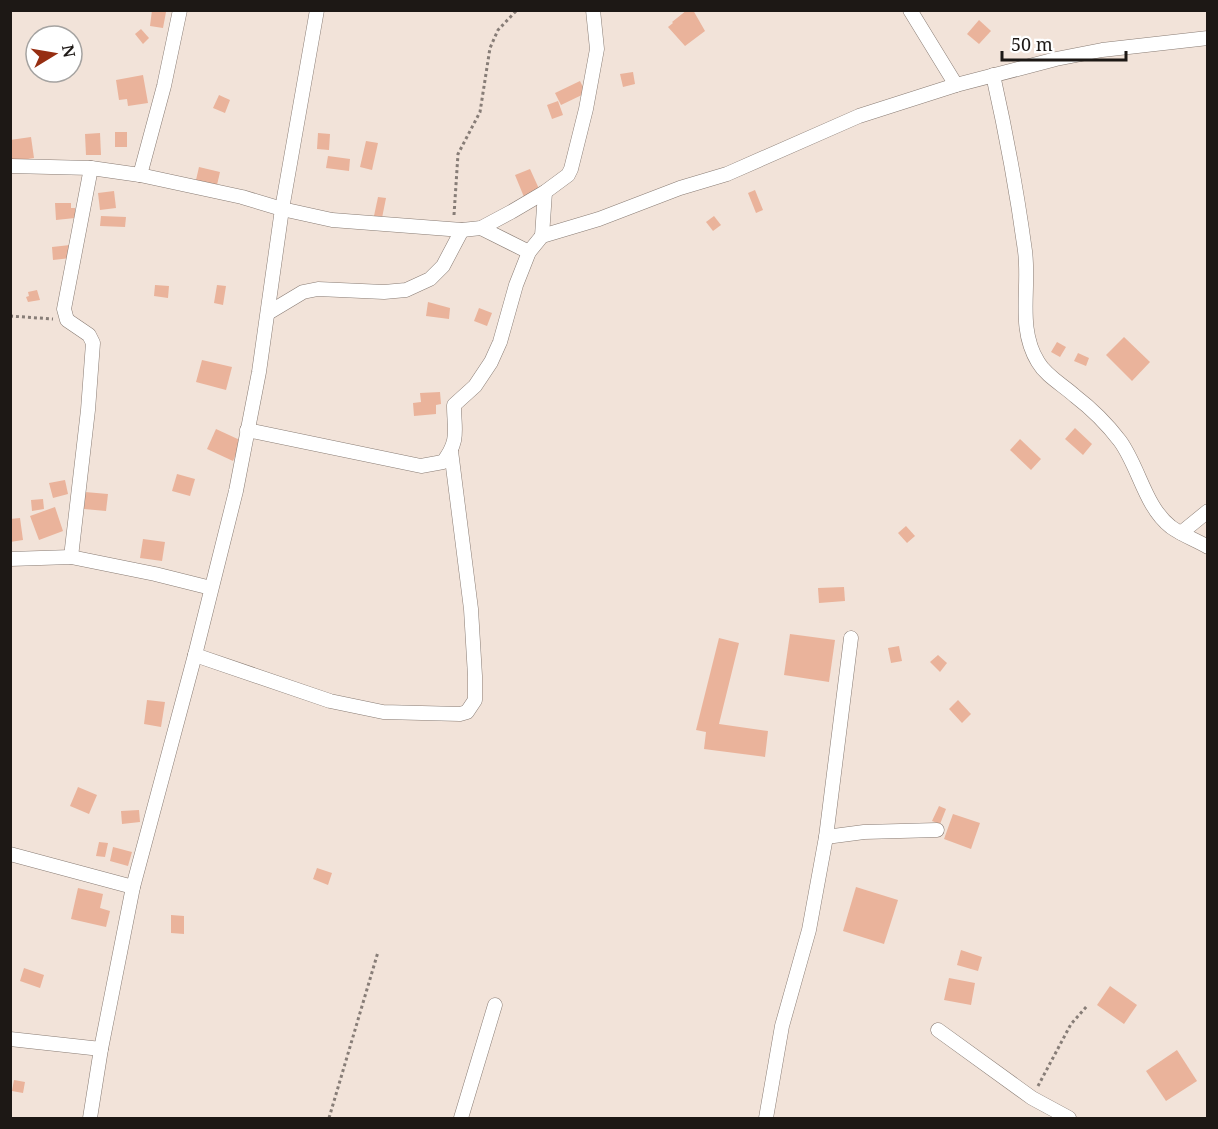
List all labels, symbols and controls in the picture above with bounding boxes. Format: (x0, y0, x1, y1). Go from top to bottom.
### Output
north arrow (24, 24, 84, 84)
scale bar (1002, 24, 1126, 62)
text: 50 m (1011, 32, 1053, 56)
text: N (57, 43, 81, 60)

